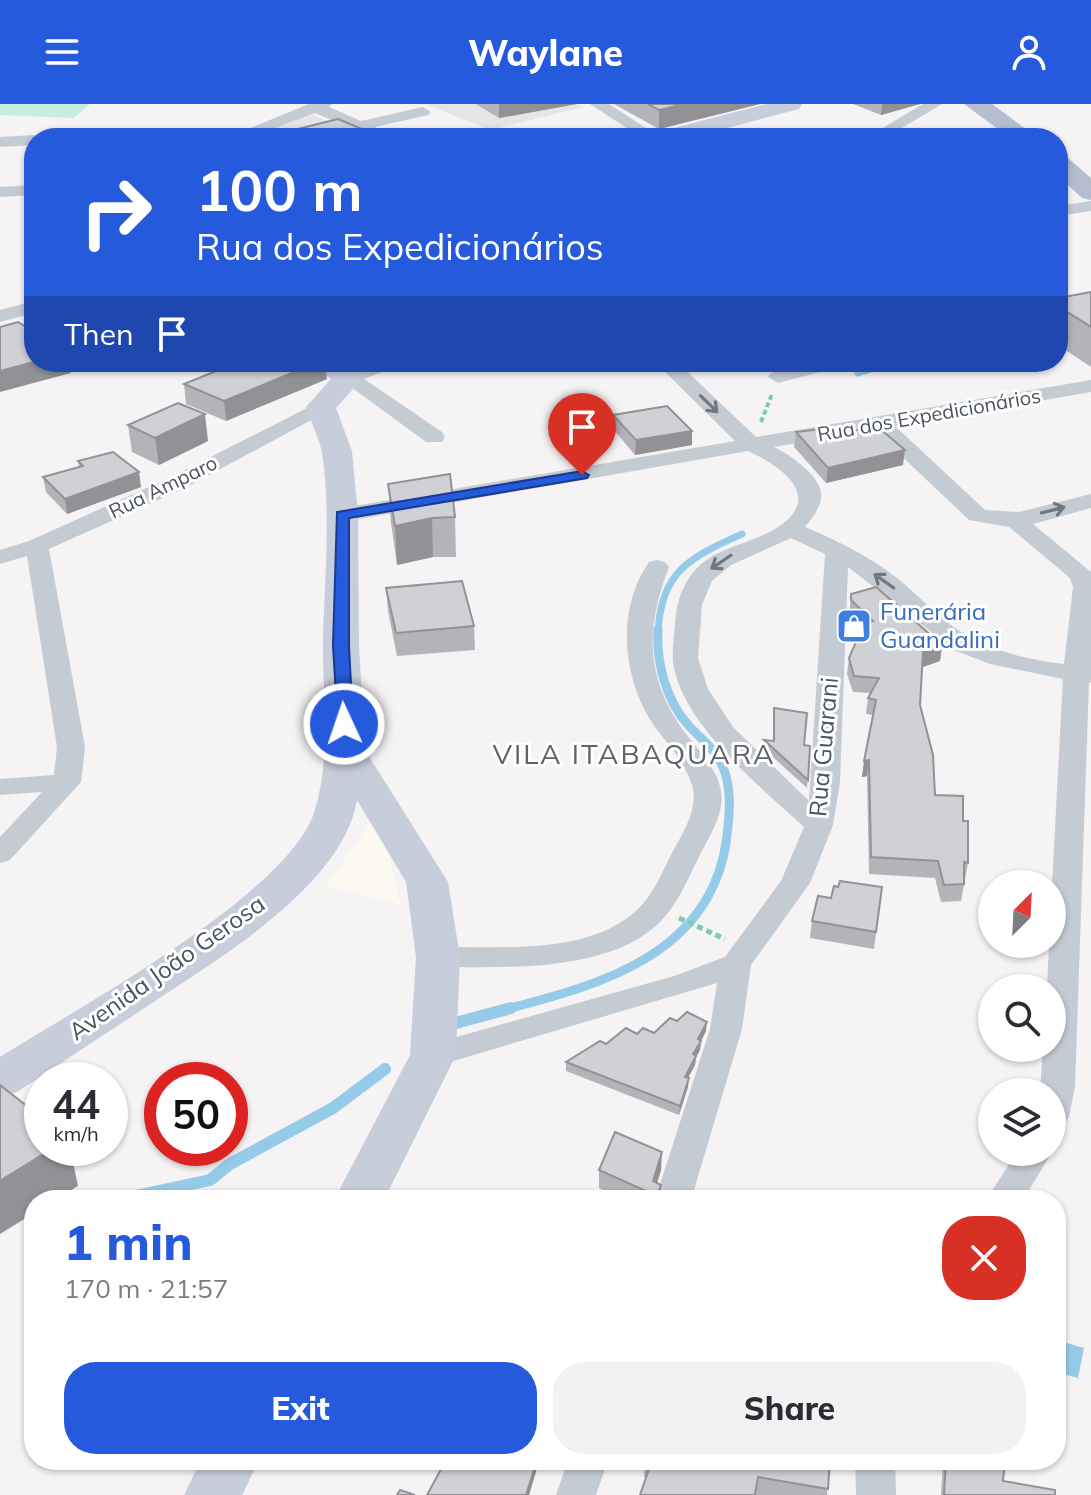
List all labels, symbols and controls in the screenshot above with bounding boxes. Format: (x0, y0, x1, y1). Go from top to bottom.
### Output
icon: menu (40, 30, 84, 74)
text: Waylane (468, 30, 623, 75)
icon: person (1007, 30, 1051, 74)
text: 100 m (196, 155, 363, 225)
icon: right (64, 160, 168, 264)
text: Rua dos Expedicionários (196, 224, 604, 269)
icon: arrive (150, 312, 194, 356)
text: Then (64, 315, 134, 353)
street label: Rua dos Expedicionários (815, 383, 1043, 446)
pin (548, 393, 616, 475)
one-way arrow (699, 394, 719, 413)
icon: arrive (560, 405, 604, 449)
street label: Rua Amparo (105, 450, 221, 524)
one-way arrow (1040, 502, 1065, 517)
one-way arrow (710, 554, 732, 570)
one-way arrow (874, 573, 895, 590)
place label: Funerária Guandalini (880, 596, 1000, 654)
shop icon: Funerária Guandalini (835, 607, 873, 645)
street label: Rua Guarani (802, 676, 844, 818)
position arrow (302, 682, 386, 766)
district label: VILA ITABAQUARA (492, 736, 776, 771)
north arrow (978, 870, 1066, 958)
map controls (978, 870, 1066, 1166)
street label: Avenida João Gerosa (63, 888, 270, 1046)
button: search (978, 974, 1066, 1062)
speed limit sign: 50 (144, 1062, 248, 1166)
button: layers (978, 1078, 1066, 1166)
text: 44 (52, 1079, 100, 1129)
text: km/h (53, 1121, 99, 1146)
text: 1 min (64, 1212, 193, 1272)
button: close (942, 1216, 1026, 1300)
text: 170 m · 21:57 (64, 1272, 228, 1305)
button: Exit (64, 1362, 537, 1454)
button: Share (553, 1362, 1026, 1454)

